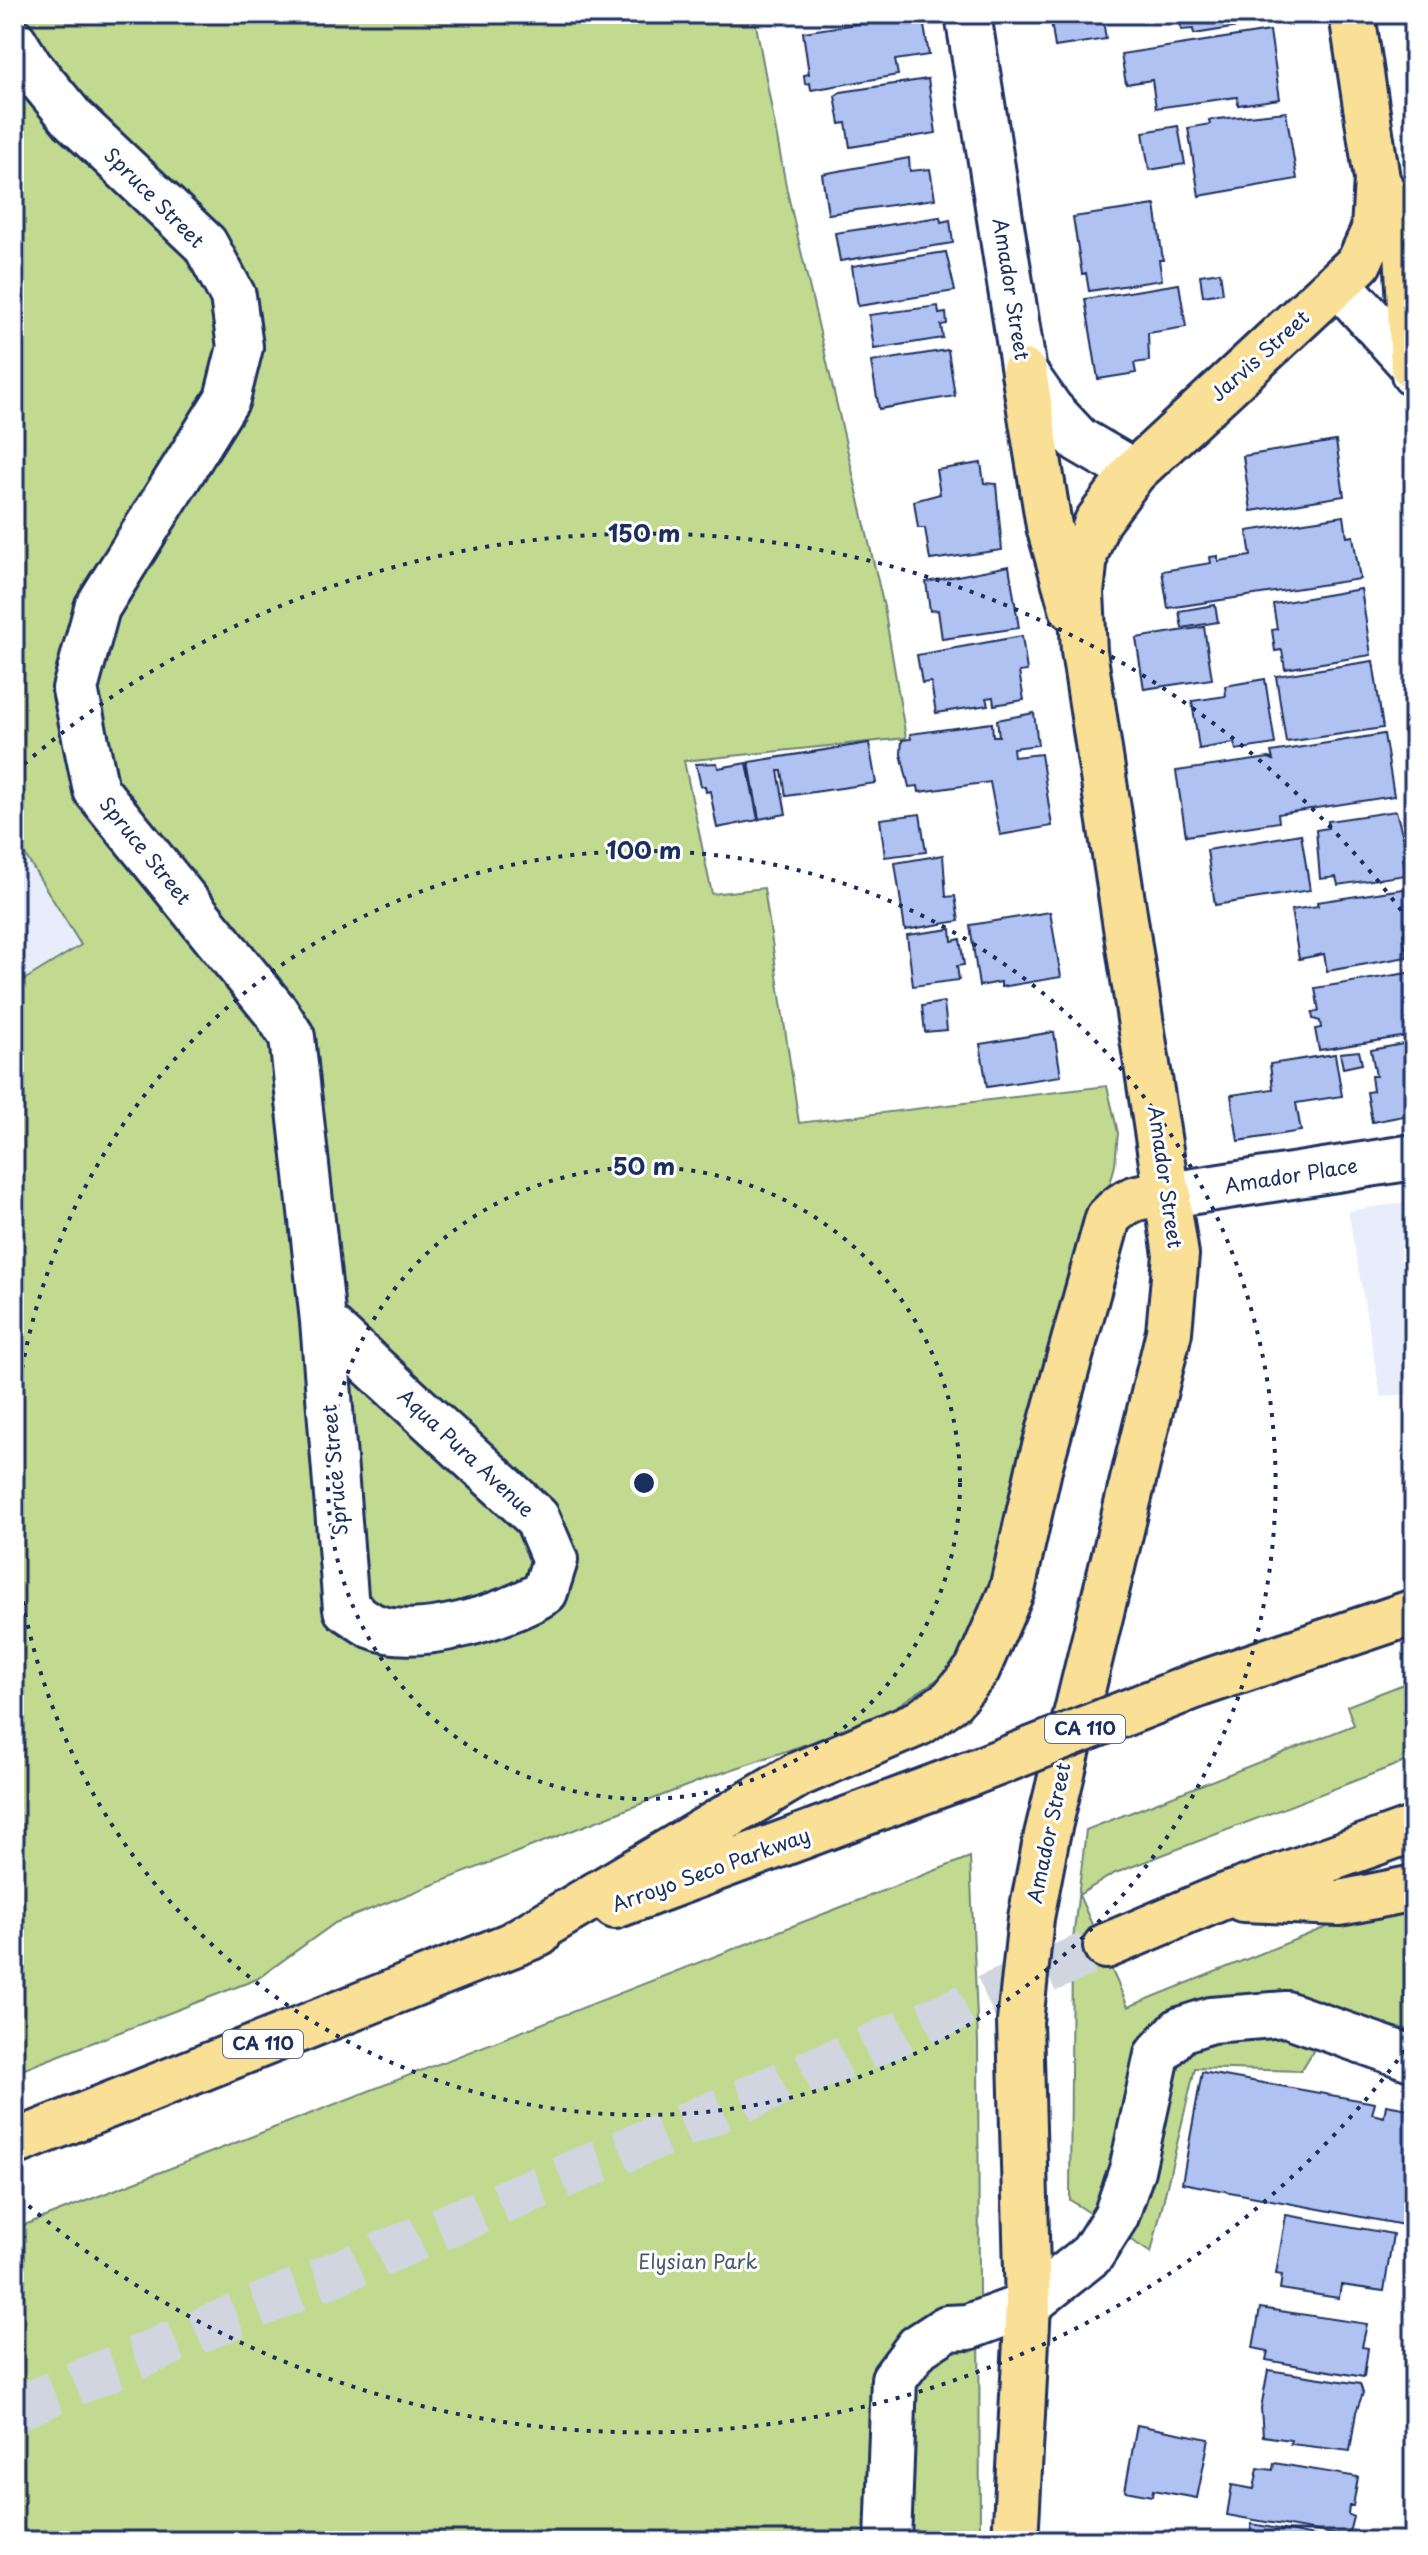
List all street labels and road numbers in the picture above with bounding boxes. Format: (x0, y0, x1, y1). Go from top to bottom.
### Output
street label: Spruce Street (98, 140, 212, 254)
street label: Amador Street (986, 216, 1038, 362)
street label: Jarvis Street (1203, 303, 1316, 408)
street label: Spruce Street (93, 790, 199, 911)
street label: Amador Street (1141, 1104, 1191, 1250)
street label: Amador Place (1222, 1150, 1360, 1200)
street label: Aqua Pura Avenue (392, 1381, 542, 1524)
street label: Spruce Street (313, 1403, 355, 1537)
road number: CA 110 (1045, 1715, 1125, 1743)
street label: Amador Street (1018, 1760, 1078, 1906)
street label: Arroyo Seco Parkway (607, 1819, 814, 1919)
road number: CA 110 (223, 2030, 303, 2058)

